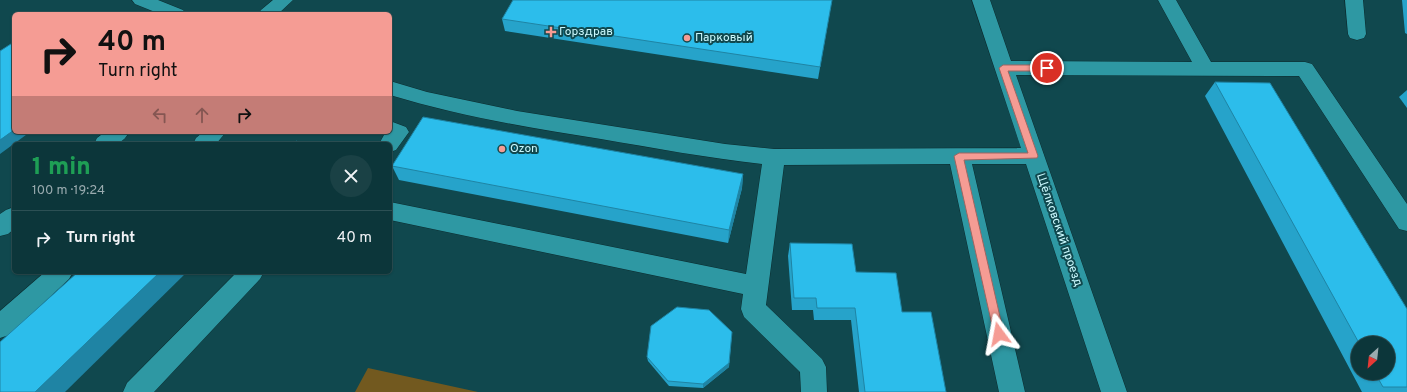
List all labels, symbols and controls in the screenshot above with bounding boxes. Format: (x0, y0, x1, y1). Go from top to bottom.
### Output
place label: Горздрав (559, 24, 613, 40)
text: 40 m (98, 25, 166, 61)
marker: Горздрав (546, 27, 556, 37)
icon: right (32, 28, 84, 80)
place label: Парковый (695, 30, 753, 46)
marker: Парковый (682, 33, 692, 43)
pin (1030, 51, 1064, 85)
icon: arrive (1036, 57, 1058, 79)
text: Turn right (98, 60, 178, 83)
icon: left (149, 104, 171, 126)
icon: ahead (191, 104, 213, 126)
icon: right (233, 104, 255, 126)
place label: Ozon (510, 141, 538, 157)
marker: Ozon (497, 144, 507, 154)
text: 1 min (32, 153, 91, 183)
button: close (330, 155, 372, 197)
street label: Щёлковский проезд (1032, 171, 1086, 289)
text: 100 m · 19:24 (32, 183, 105, 199)
icon: right (32, 228, 54, 250)
text: Turn right (66, 229, 135, 248)
text: 40 m (337, 229, 372, 248)
position arrow (978, 313, 1020, 355)
north arrow (1351, 336, 1395, 380)
map controls (1351, 336, 1395, 380)

